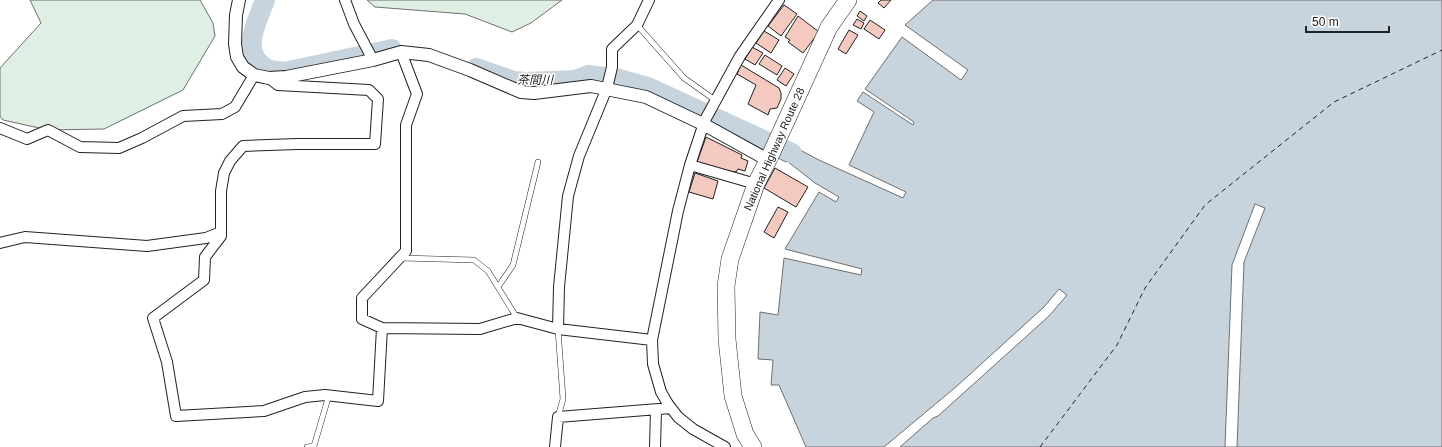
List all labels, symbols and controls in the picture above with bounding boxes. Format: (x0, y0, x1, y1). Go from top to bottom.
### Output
scale bar (1306, 8, 1389, 34)
text: 50 m (1312, 15, 1339, 29)
water label: 茶間川 (517, 73, 555, 87)
street label: National Highway Route 28 (741, 86, 807, 212)

